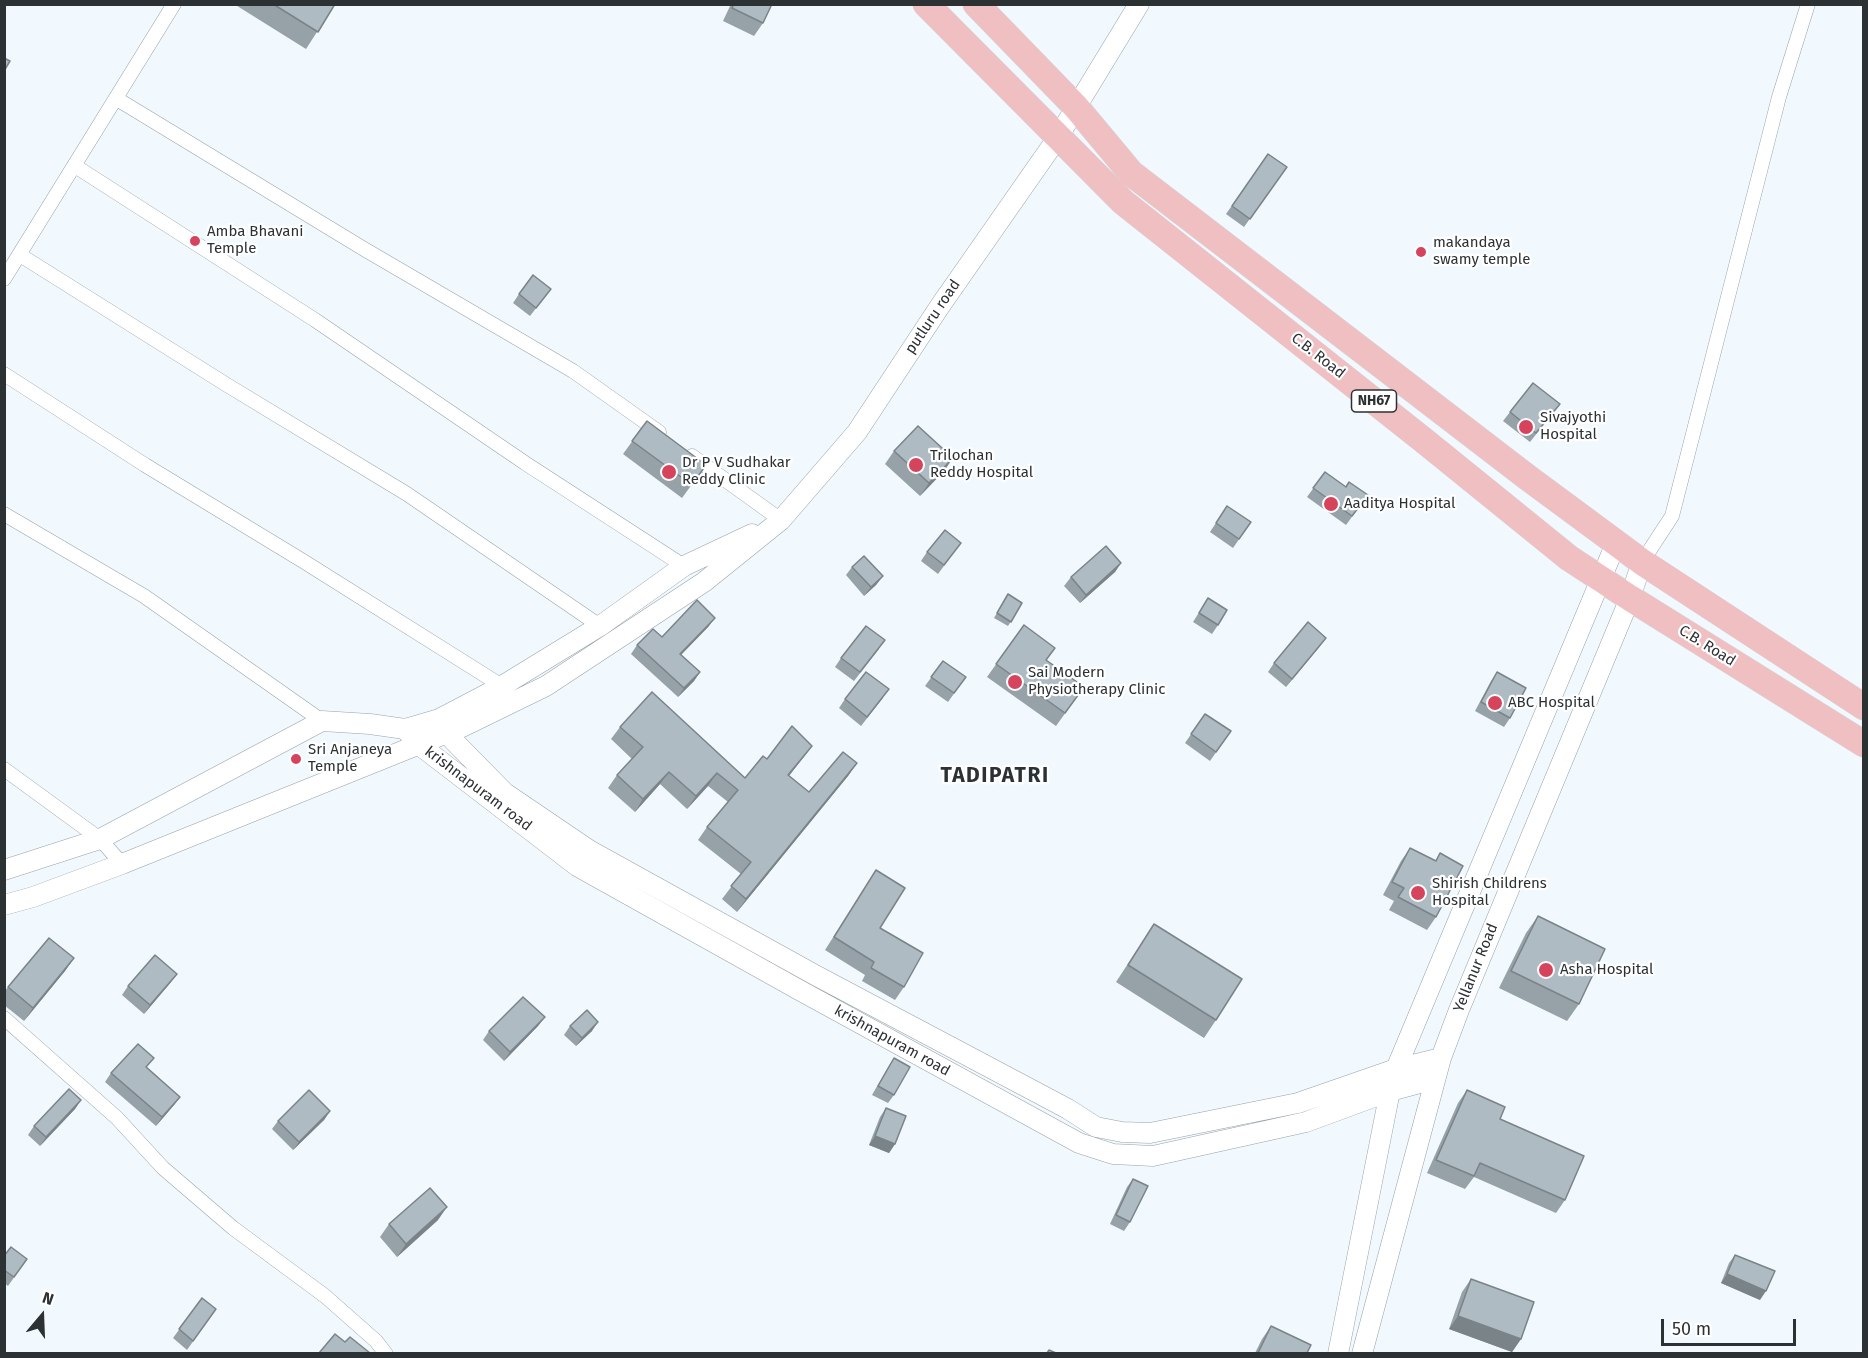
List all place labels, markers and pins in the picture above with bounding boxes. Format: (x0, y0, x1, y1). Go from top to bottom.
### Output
place label: Amba Bhavani Temple (207, 223, 304, 258)
marker: Amba Bhavani Temple (188, 234, 202, 248)
place label: makandaya swamy temple (1433, 234, 1530, 269)
marker: makandaya swamy temple (1414, 245, 1428, 259)
place label: Sivajyothi Hospital (1540, 409, 1606, 444)
marker: Sivajyothi Hospital (1517, 418, 1535, 436)
place label: Trilochan Reddy Hospital (930, 447, 1033, 482)
place label: Dr P V Sudhakar Reddy Clinic (682, 454, 791, 489)
marker: Trilochan Reddy Hospital (907, 456, 925, 474)
marker: Dr P V Sudhakar Reddy Clinic (660, 463, 678, 481)
marker: Aaditya Hospital (1322, 495, 1340, 513)
place label: Aaditya Hospital (1344, 495, 1455, 513)
place label: Sai Modern Physiotherapy Clinic (1028, 664, 1165, 699)
marker: Sai Modern Physiotherapy Clinic (1006, 673, 1024, 691)
marker: ABC Hospital (1486, 694, 1504, 712)
place label: ABC Hospital (1508, 694, 1595, 712)
place label: Sri Anjaneya Temple (308, 741, 392, 776)
marker: Sri Anjaneya Temple (289, 752, 303, 766)
place label: Shirish Childrens Hospital (1432, 875, 1547, 910)
marker: Shirish Childrens Hospital (1409, 884, 1427, 902)
marker: Asha Hospital (1537, 961, 1555, 979)
place label: Asha Hospital (1560, 961, 1653, 979)

